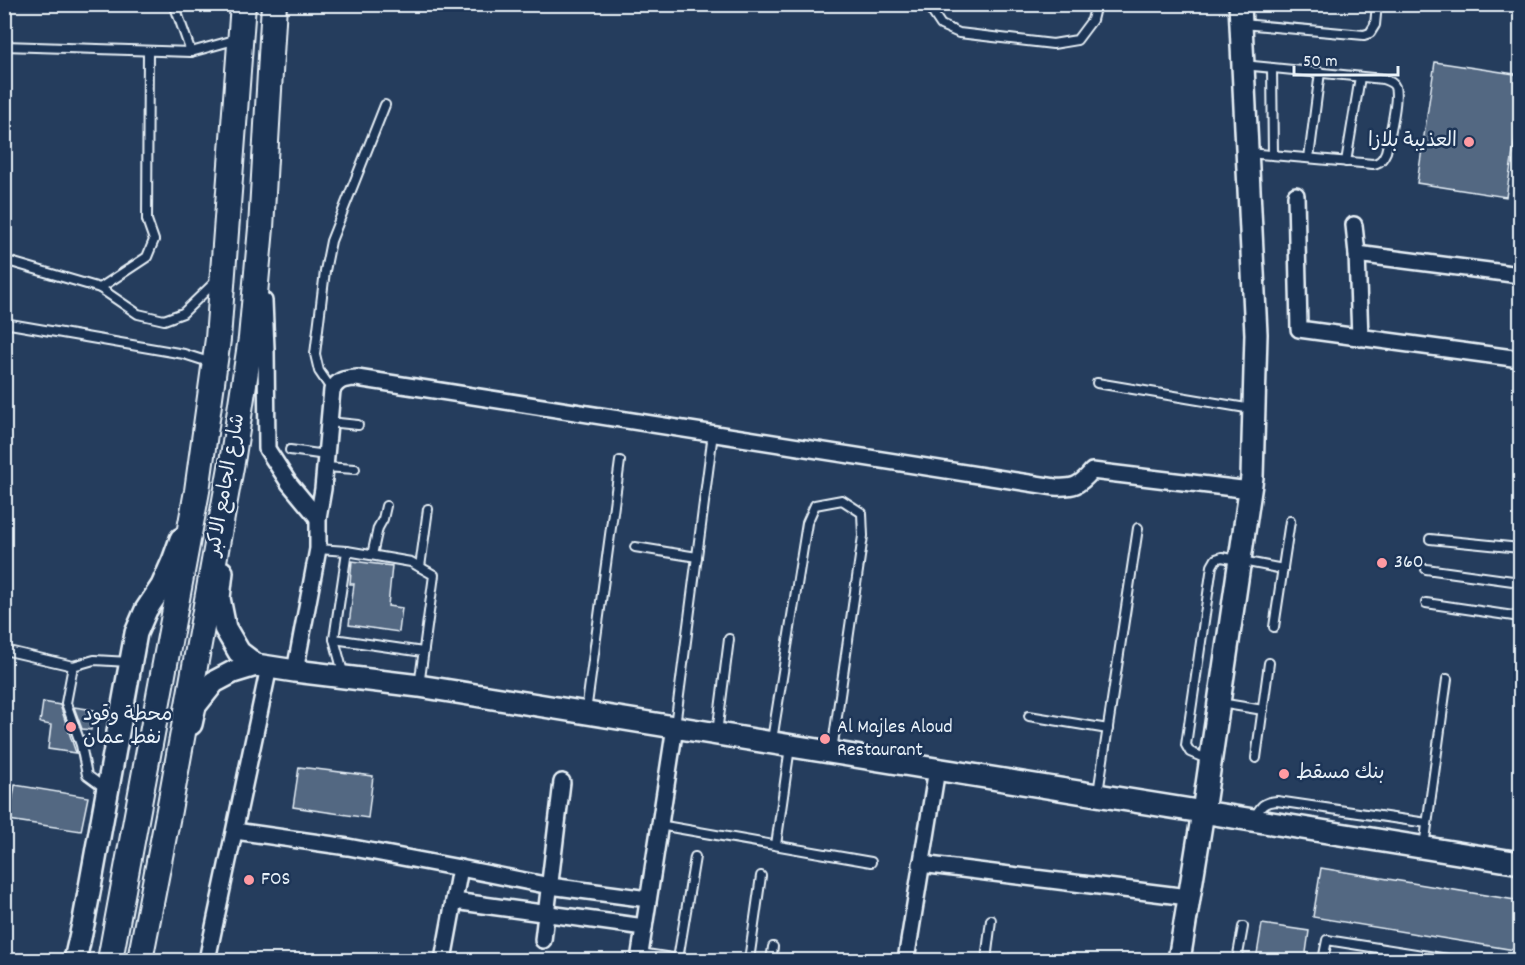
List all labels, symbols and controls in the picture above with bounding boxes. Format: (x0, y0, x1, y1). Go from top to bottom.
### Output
scale bar (1294, 39, 1398, 77)
text: 50 m (1303, 50, 1338, 75)
place label: العذيبة بلازا (1368, 128, 1457, 156)
marker: العذيبة بلازا (1462, 135, 1476, 149)
street label: شارع الجامع الاكبر (200, 411, 253, 561)
place label: 360 (1394, 549, 1424, 577)
marker: 360 (1375, 556, 1389, 570)
place label: محطة وقود نفط عمان (83, 702, 172, 753)
place label: Al Majles Aloud Restaurant (837, 714, 953, 765)
marker: محطة وقود نفط عمان (64, 720, 78, 734)
marker: Al Majles Aloud Restaurant (818, 732, 832, 746)
place label: بنك مسقط (1296, 760, 1384, 788)
marker: بنك مسقط (1277, 767, 1291, 781)
place label: FOS (261, 866, 290, 894)
marker: FOS (242, 873, 256, 887)

